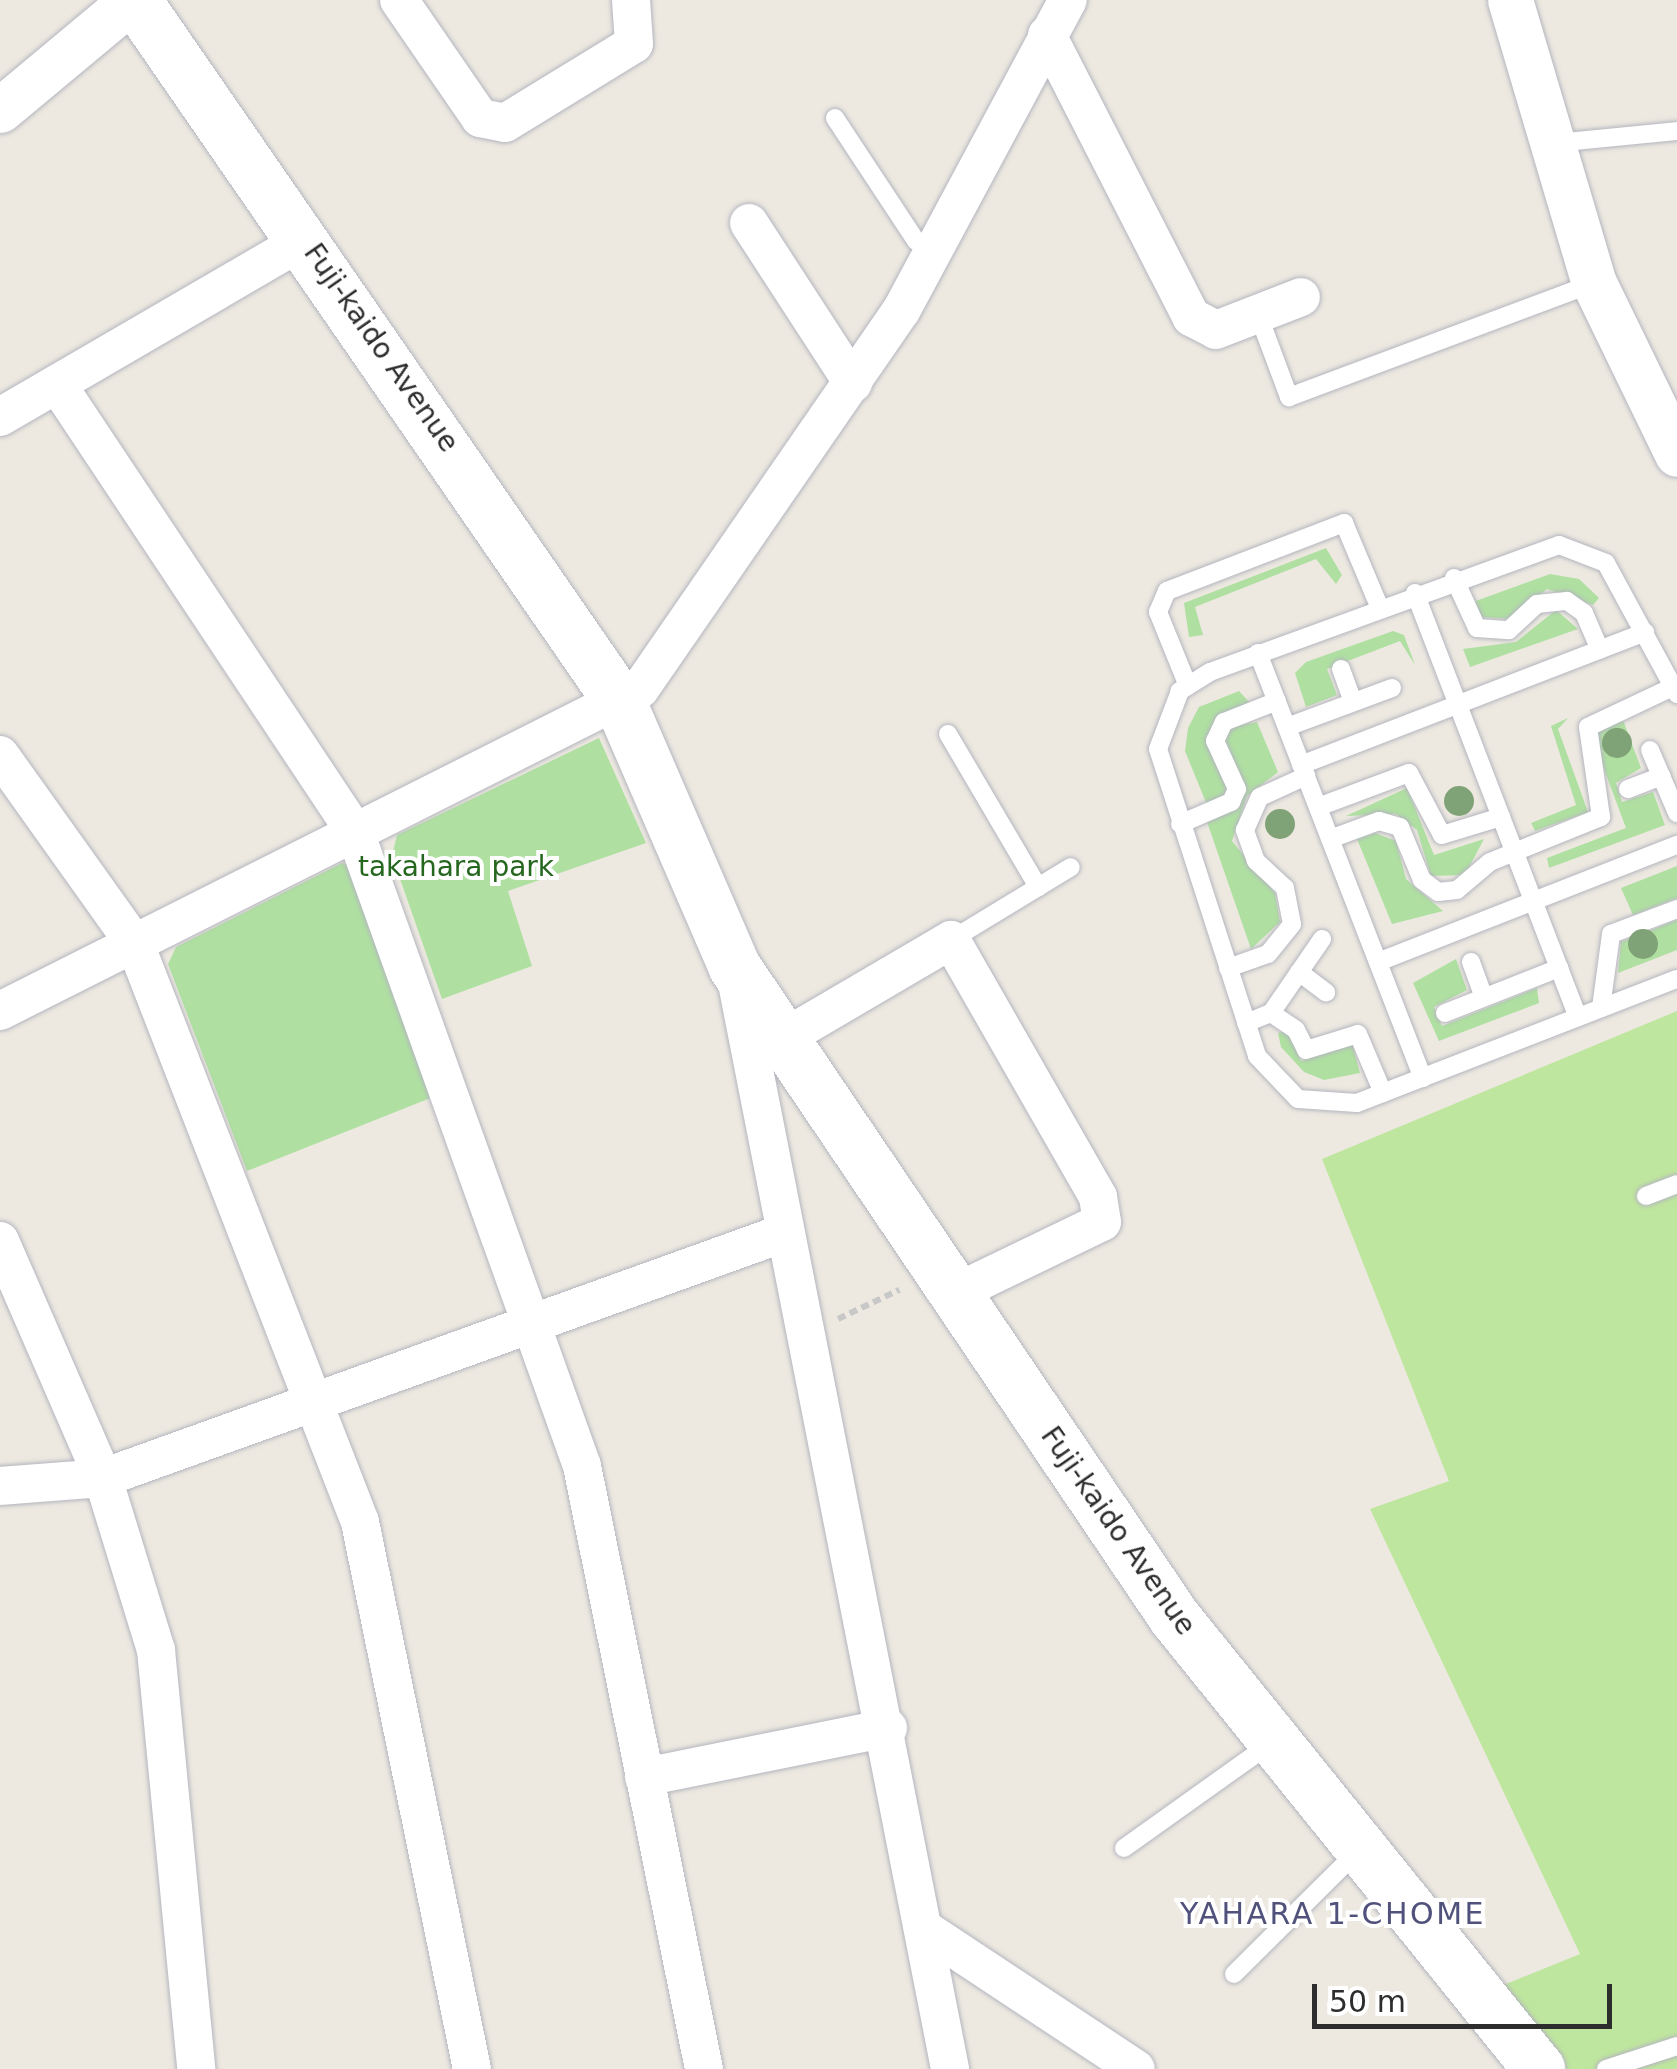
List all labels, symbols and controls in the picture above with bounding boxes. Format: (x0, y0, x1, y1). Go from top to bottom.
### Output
street label: Fuji-kaido Avenue (297, 237, 465, 459)
park label: takahara park (358, 850, 554, 884)
street label: Fuji-kaido Avenue (1034, 1420, 1202, 1642)
district label: YAHARA 1-CHOME (1180, 1896, 1486, 1932)
scale bar (1317, 1964, 1617, 2026)
text: 50 m (1329, 1984, 1406, 2019)

